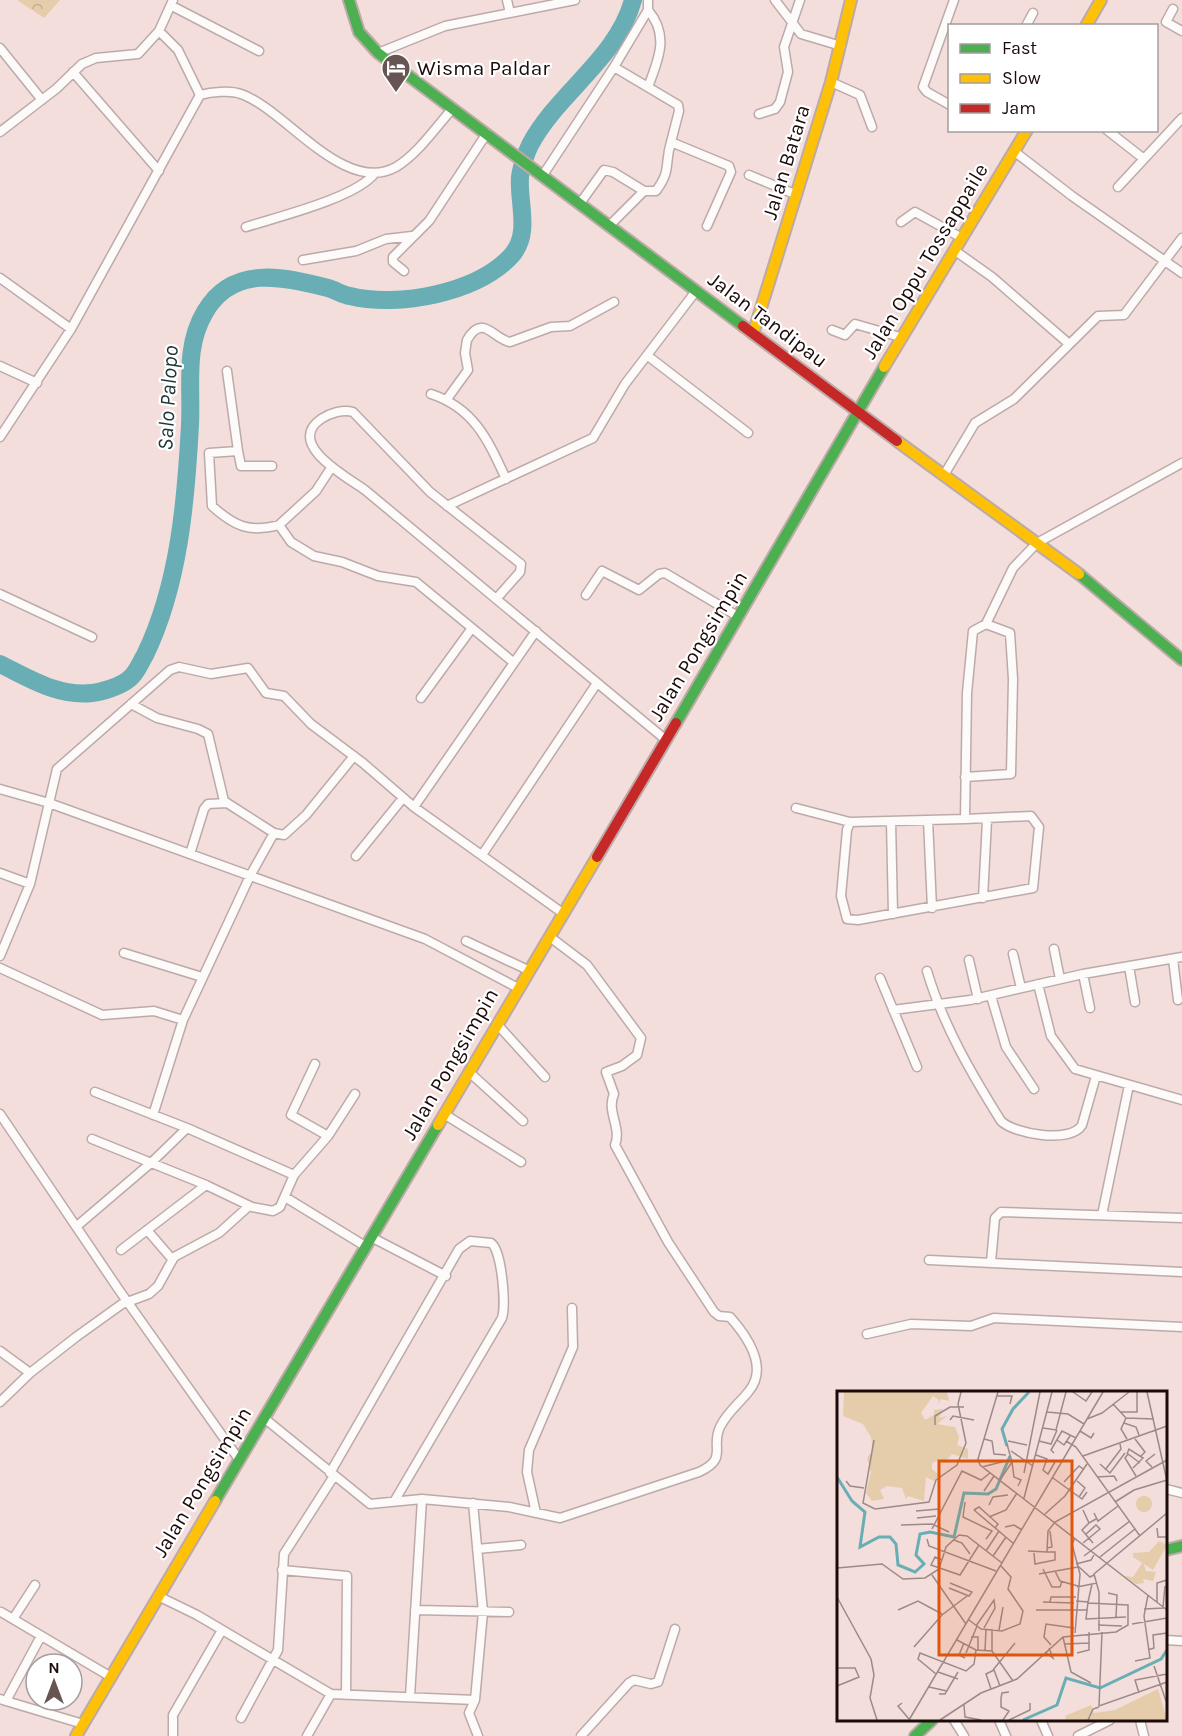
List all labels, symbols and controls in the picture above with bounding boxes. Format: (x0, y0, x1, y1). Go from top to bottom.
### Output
legend (948, 24, 1158, 132)
text: Fast (1002, 37, 1037, 59)
hotel icon: Wisma Paldar (380, 52, 412, 94)
place label: Wisma Paldar (417, 56, 550, 80)
text: Slow (1002, 67, 1041, 89)
text: Jam (1002, 97, 1036, 119)
street label: Jalan Batara (757, 102, 815, 222)
street label: Jalan Oppu Tossappaile (857, 159, 993, 363)
street label: Jalan Tandipau (704, 267, 832, 373)
water label: Salo Palopo (152, 345, 184, 451)
street label: Jalan Pongsimpin (644, 567, 752, 725)
street label: Jalan Pongsimpin (397, 984, 503, 1144)
inset map (837, 1391, 1167, 1721)
street label: Jalan Pongsimpin (148, 1403, 256, 1561)
north arrow (24, 1652, 84, 1712)
text: N (48, 1658, 60, 1677)

